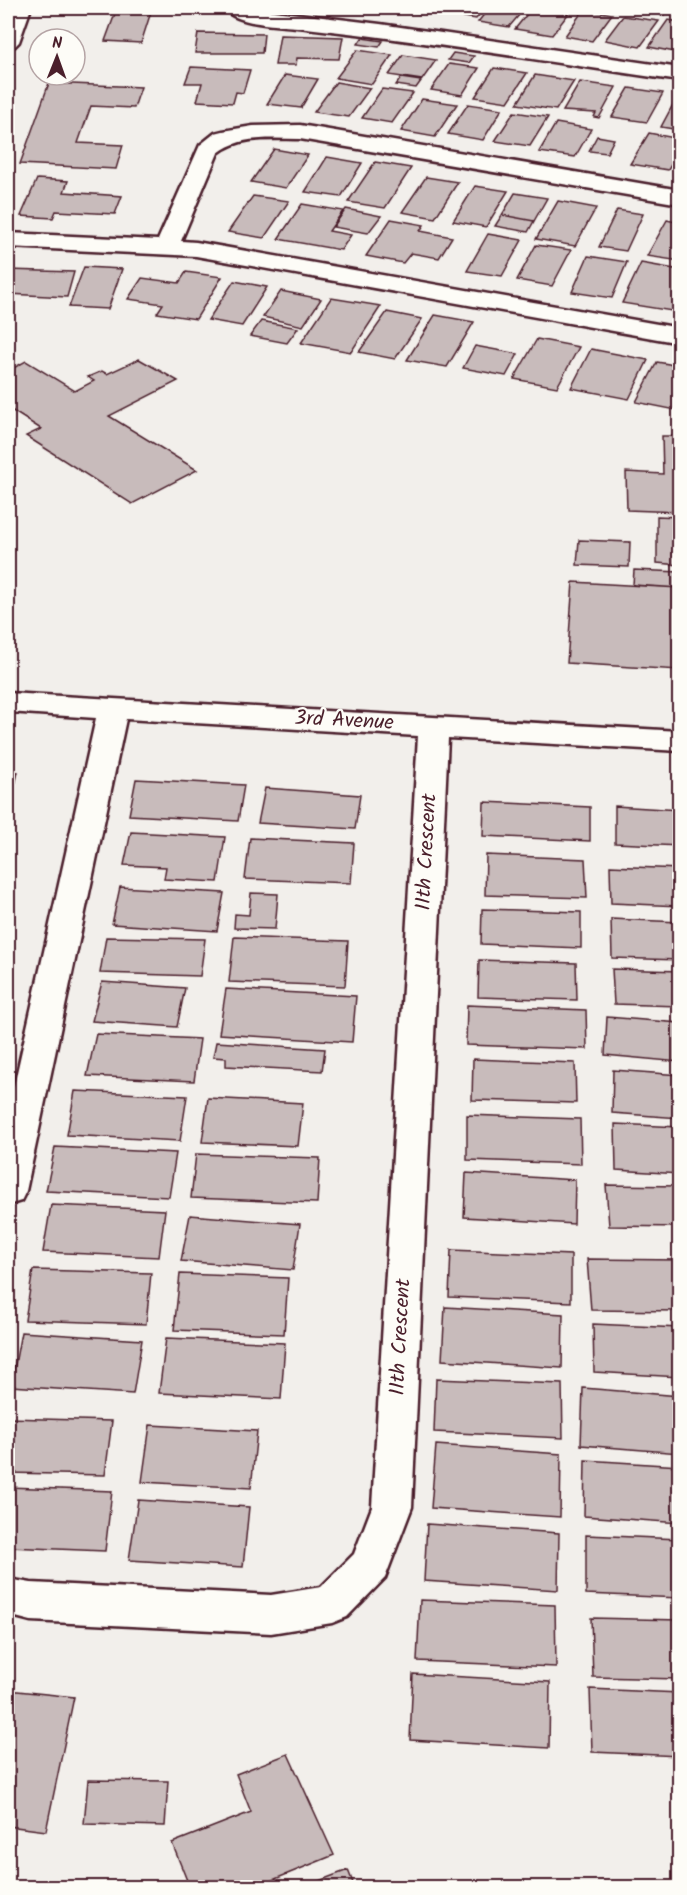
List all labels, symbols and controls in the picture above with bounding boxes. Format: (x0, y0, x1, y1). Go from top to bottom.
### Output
north arrow (27, 27, 87, 87)
text: N (52, 31, 63, 56)
street label: 3rd Avenue (293, 702, 395, 740)
street label: 11th Crescent (407, 792, 447, 911)
street label: 11th Crescent (381, 1277, 421, 1396)

